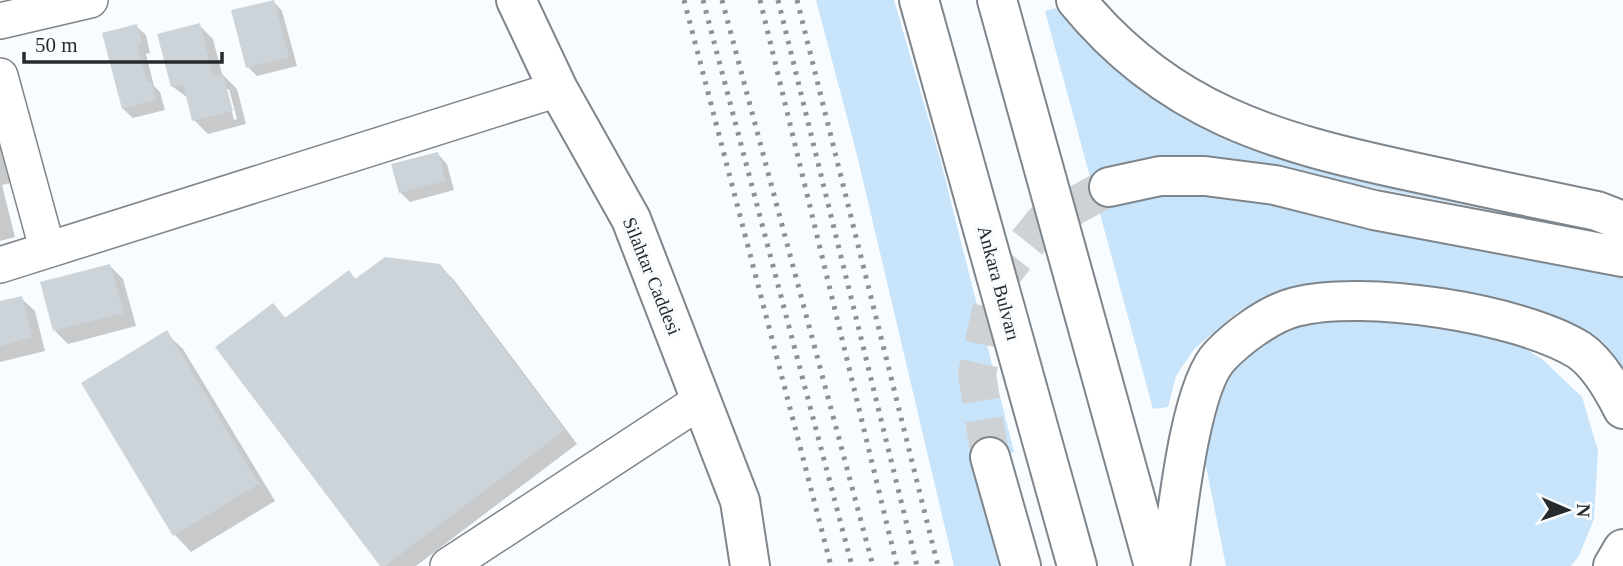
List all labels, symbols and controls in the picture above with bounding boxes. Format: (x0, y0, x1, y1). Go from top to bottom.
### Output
scale bar (24, 21, 222, 65)
text: 50 m (35, 33, 78, 57)
street label: Silahtar Caddesi (619, 214, 685, 338)
street label: Ankara Bulvarı (974, 223, 1024, 343)
north arrow (1532, 475, 1602, 545)
text: N (1573, 503, 1594, 518)

